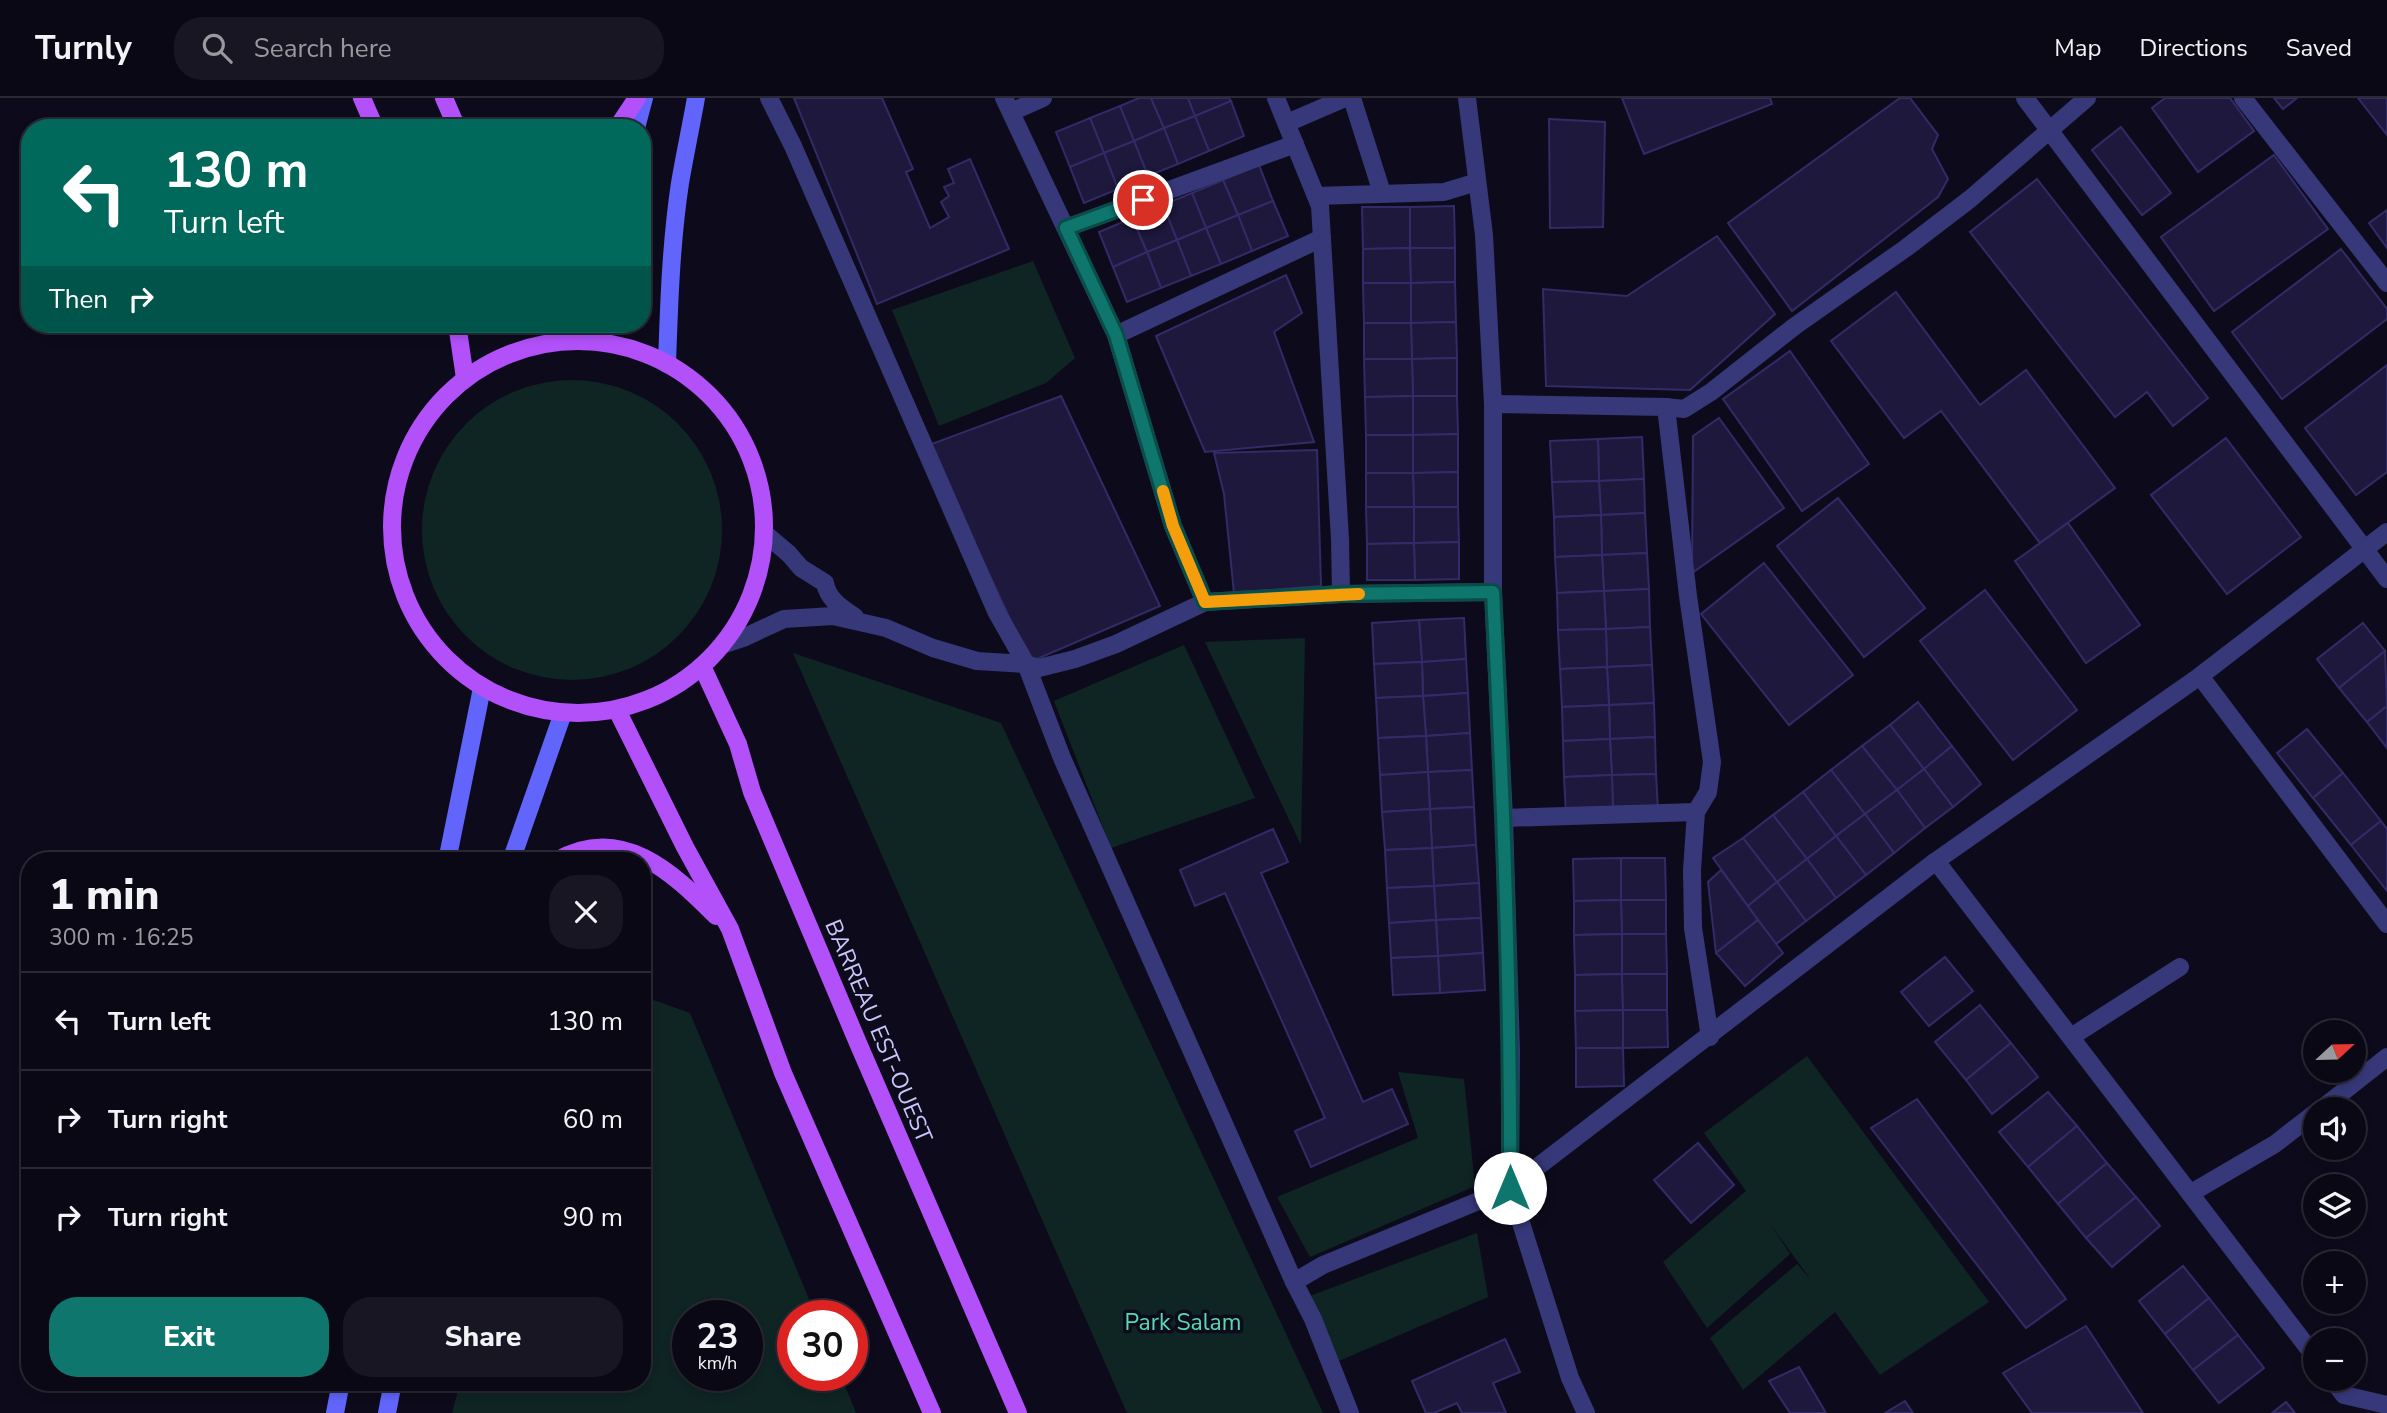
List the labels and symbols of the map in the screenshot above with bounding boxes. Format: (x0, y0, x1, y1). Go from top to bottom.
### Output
pin (1113, 170, 1173, 230)
street label: BARREAU EST-OUEST (817, 915, 940, 1148)
north arrow (2303, 1020, 2366, 1083)
position arrow (1473, 1151, 1547, 1225)
speed limit sign: 30 (777, 1300, 868, 1391)
park label: Park Salam (1125, 1307, 1241, 1338)

